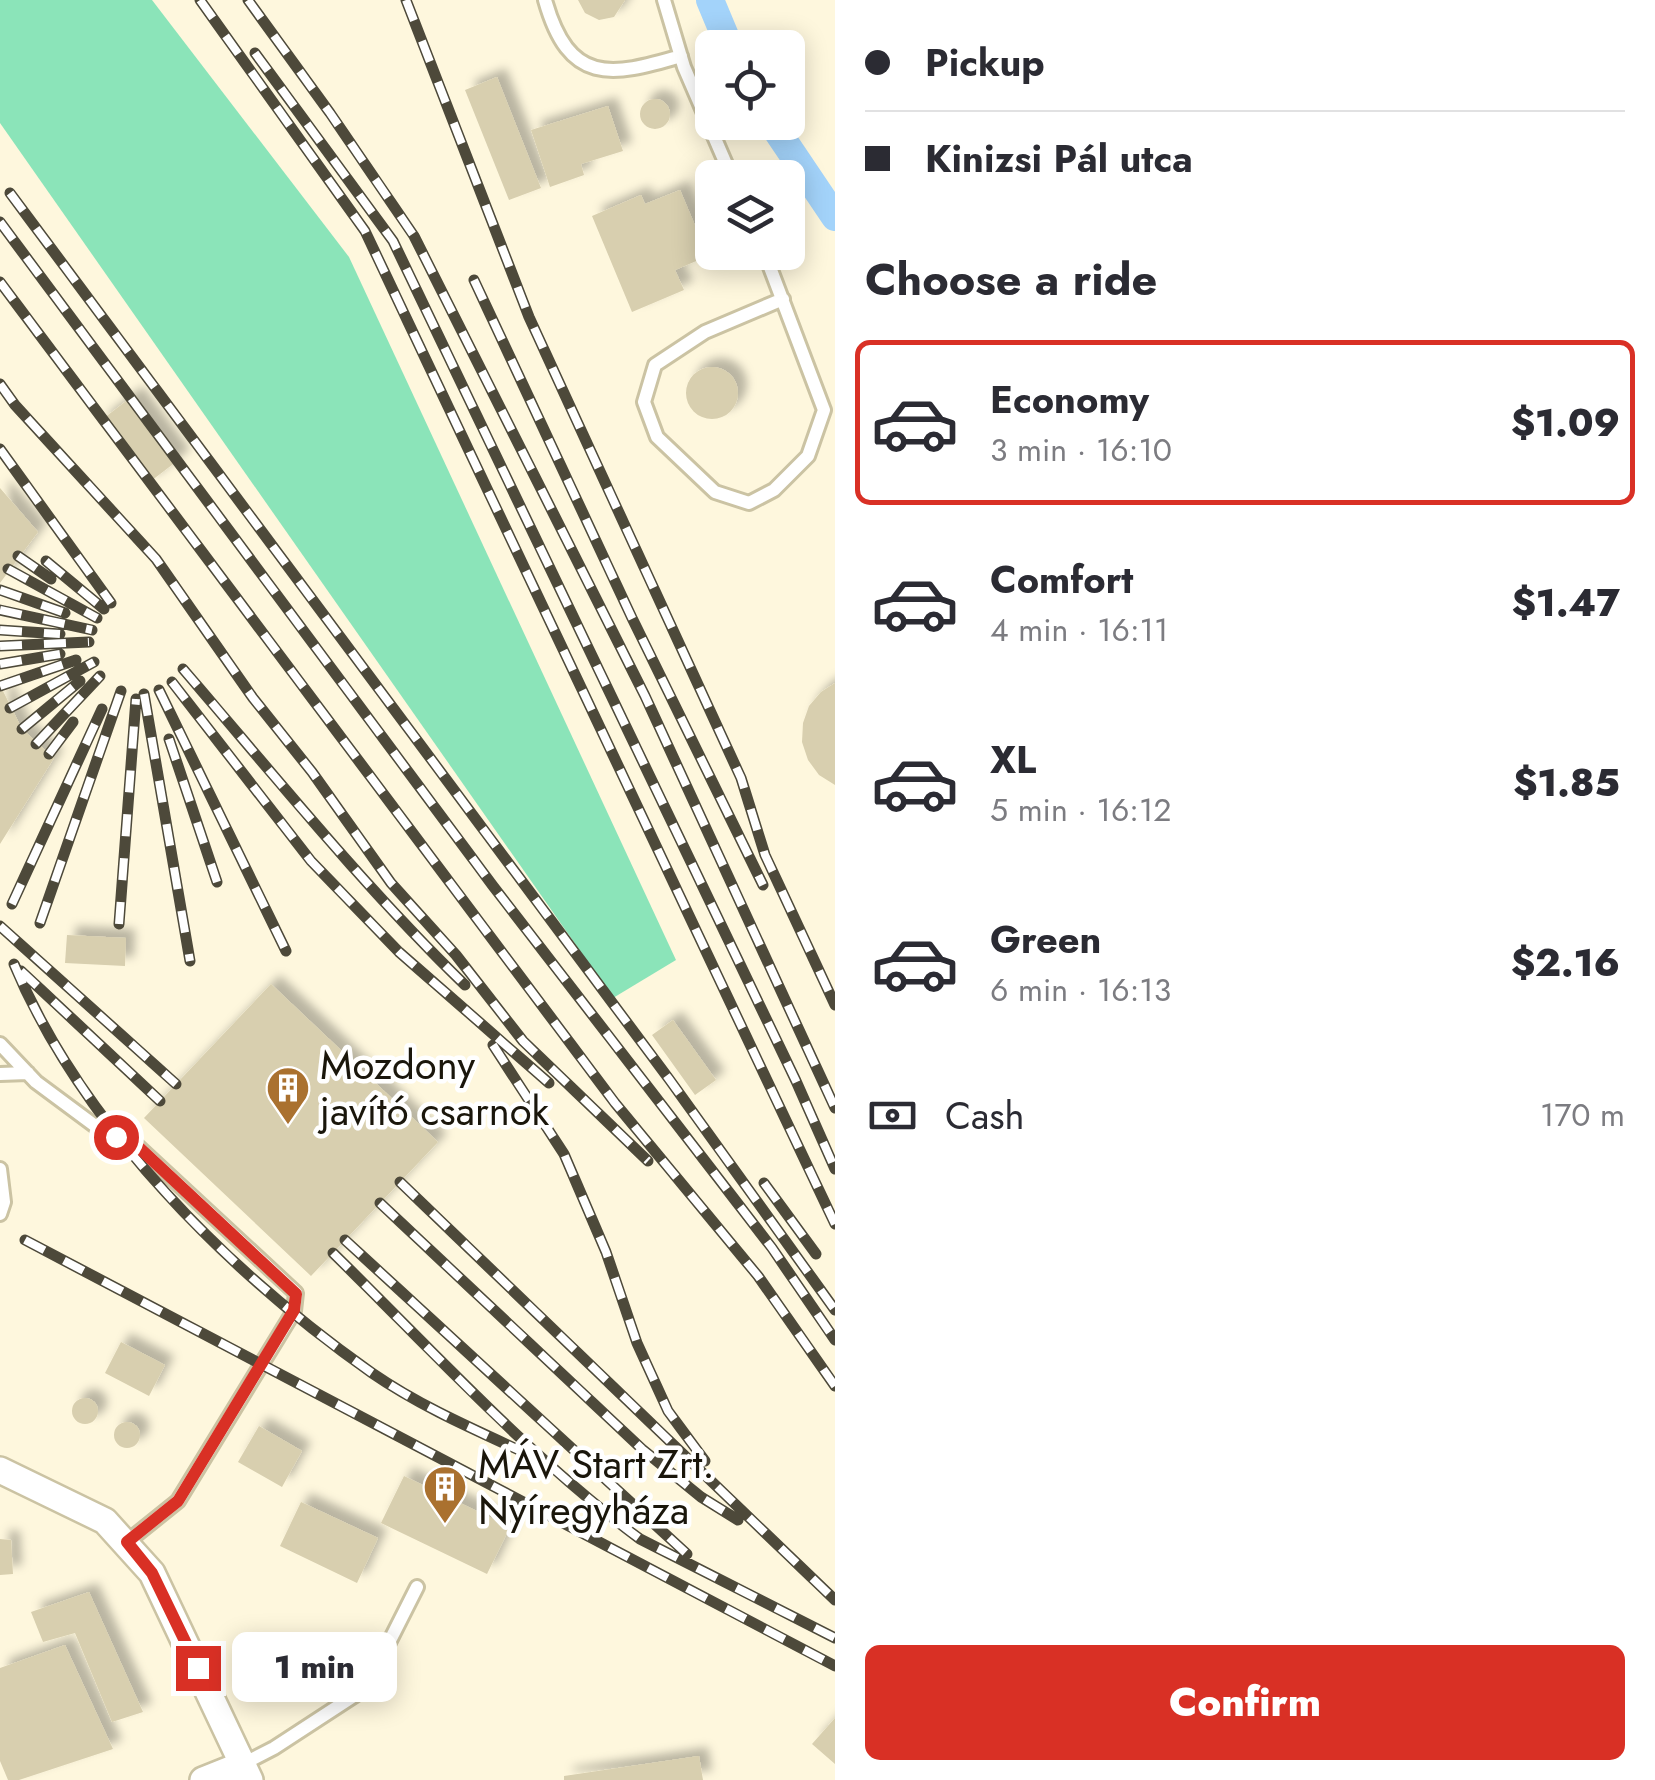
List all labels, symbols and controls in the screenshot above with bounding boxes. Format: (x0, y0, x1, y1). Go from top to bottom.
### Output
map controls (695, 30, 805, 270)
button: locate (695, 30, 805, 140)
text: Pickup (925, 35, 1045, 90)
text: Kinizsi Pál utca (925, 131, 1193, 186)
button: layers (695, 160, 805, 270)
text: Choose a ride (865, 247, 1157, 312)
text: Economy (990, 372, 1149, 427)
icon: car (870, 378, 960, 468)
text: $1.09 (1511, 395, 1620, 450)
text: 3 min · 16:10 (990, 427, 1172, 473)
text: Comfort (990, 552, 1133, 607)
icon: car (870, 558, 960, 648)
text: $1.47 (1512, 575, 1620, 630)
text: 4 min · 16:11 (990, 607, 1168, 653)
text: XL (990, 732, 1036, 787)
icon: car (870, 738, 960, 828)
text: $1.85 (1513, 755, 1620, 810)
text: 5 min · 16:12 (990, 787, 1172, 833)
text: Green (990, 912, 1101, 967)
icon: car (870, 918, 960, 1008)
text: $2.16 (1511, 935, 1620, 990)
text: 6 min · 16:13 (990, 967, 1171, 1013)
place label: Mozdony javító csarnok (317, 1036, 550, 1140)
building icon: Mozdony javító csarnok (265, 1065, 311, 1126)
icon: cash (865, 1088, 920, 1143)
text: Cash (945, 1088, 1025, 1143)
text: 170 m (1540, 1092, 1625, 1138)
route start (94, 1115, 139, 1160)
place label: MÁV Start Zrt. Nyíregyháza (478, 1435, 714, 1539)
building icon: MÁV Start Zrt. Nyíregyháza (422, 1464, 468, 1525)
callout: 1 min (233, 1633, 398, 1703)
text: 1 min (274, 1644, 355, 1690)
button: Confirm (865, 1645, 1625, 1760)
route end (176, 1646, 221, 1691)

